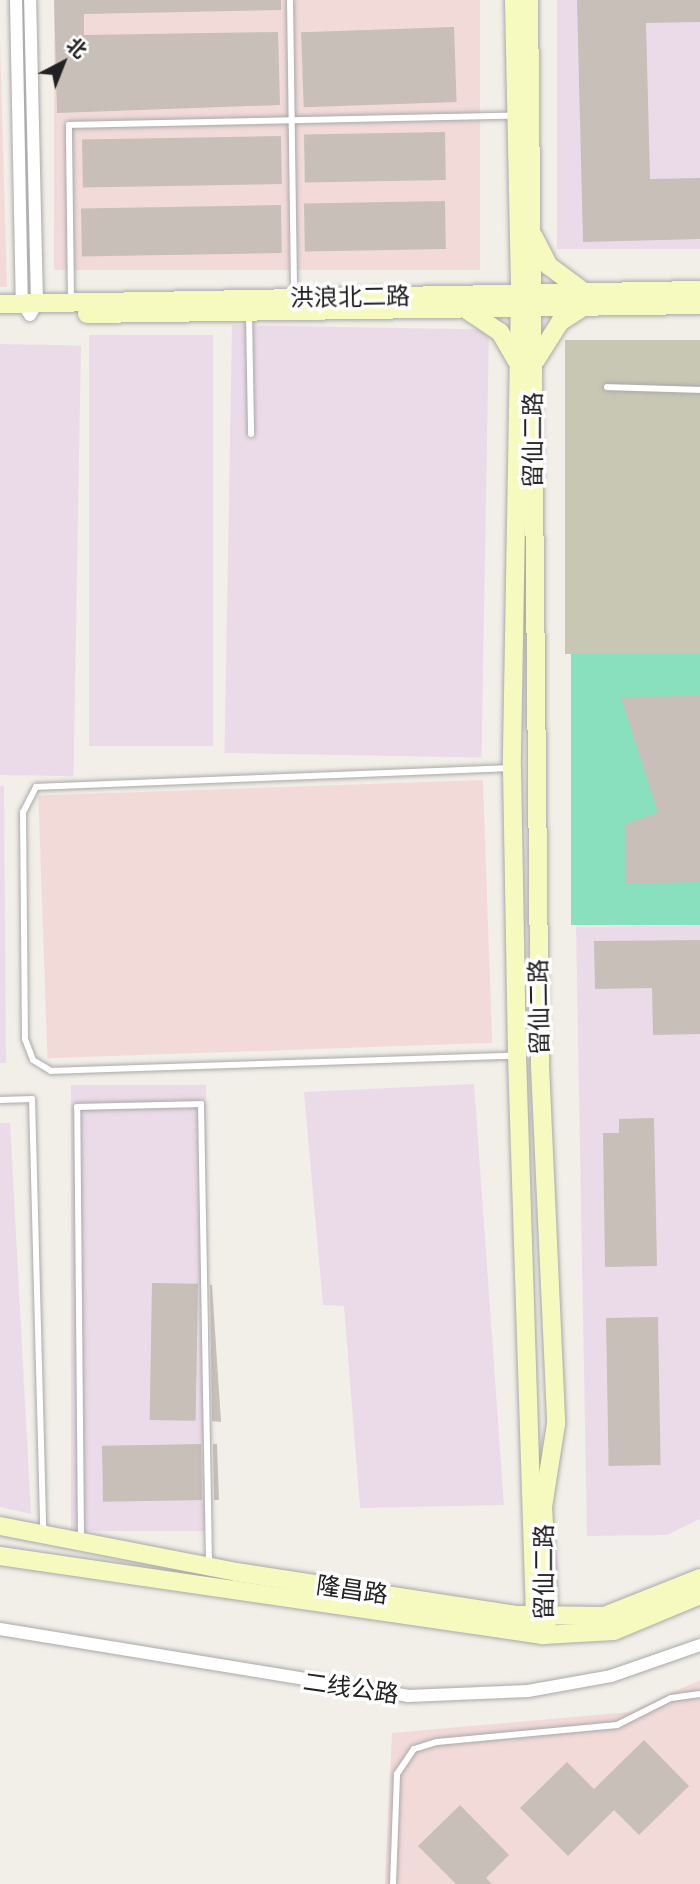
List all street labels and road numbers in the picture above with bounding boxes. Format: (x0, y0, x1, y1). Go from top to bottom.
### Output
street label: 洪浪北二路 (290, 282, 410, 312)
street label: 留仙二路 (519, 392, 547, 488)
street label: 留仙二路 (524, 959, 554, 1055)
street label: 留仙二路 (530, 1524, 558, 1620)
street label: 隆昌路 (314, 1571, 390, 1609)
street label: 二线公路 (301, 1667, 401, 1709)

